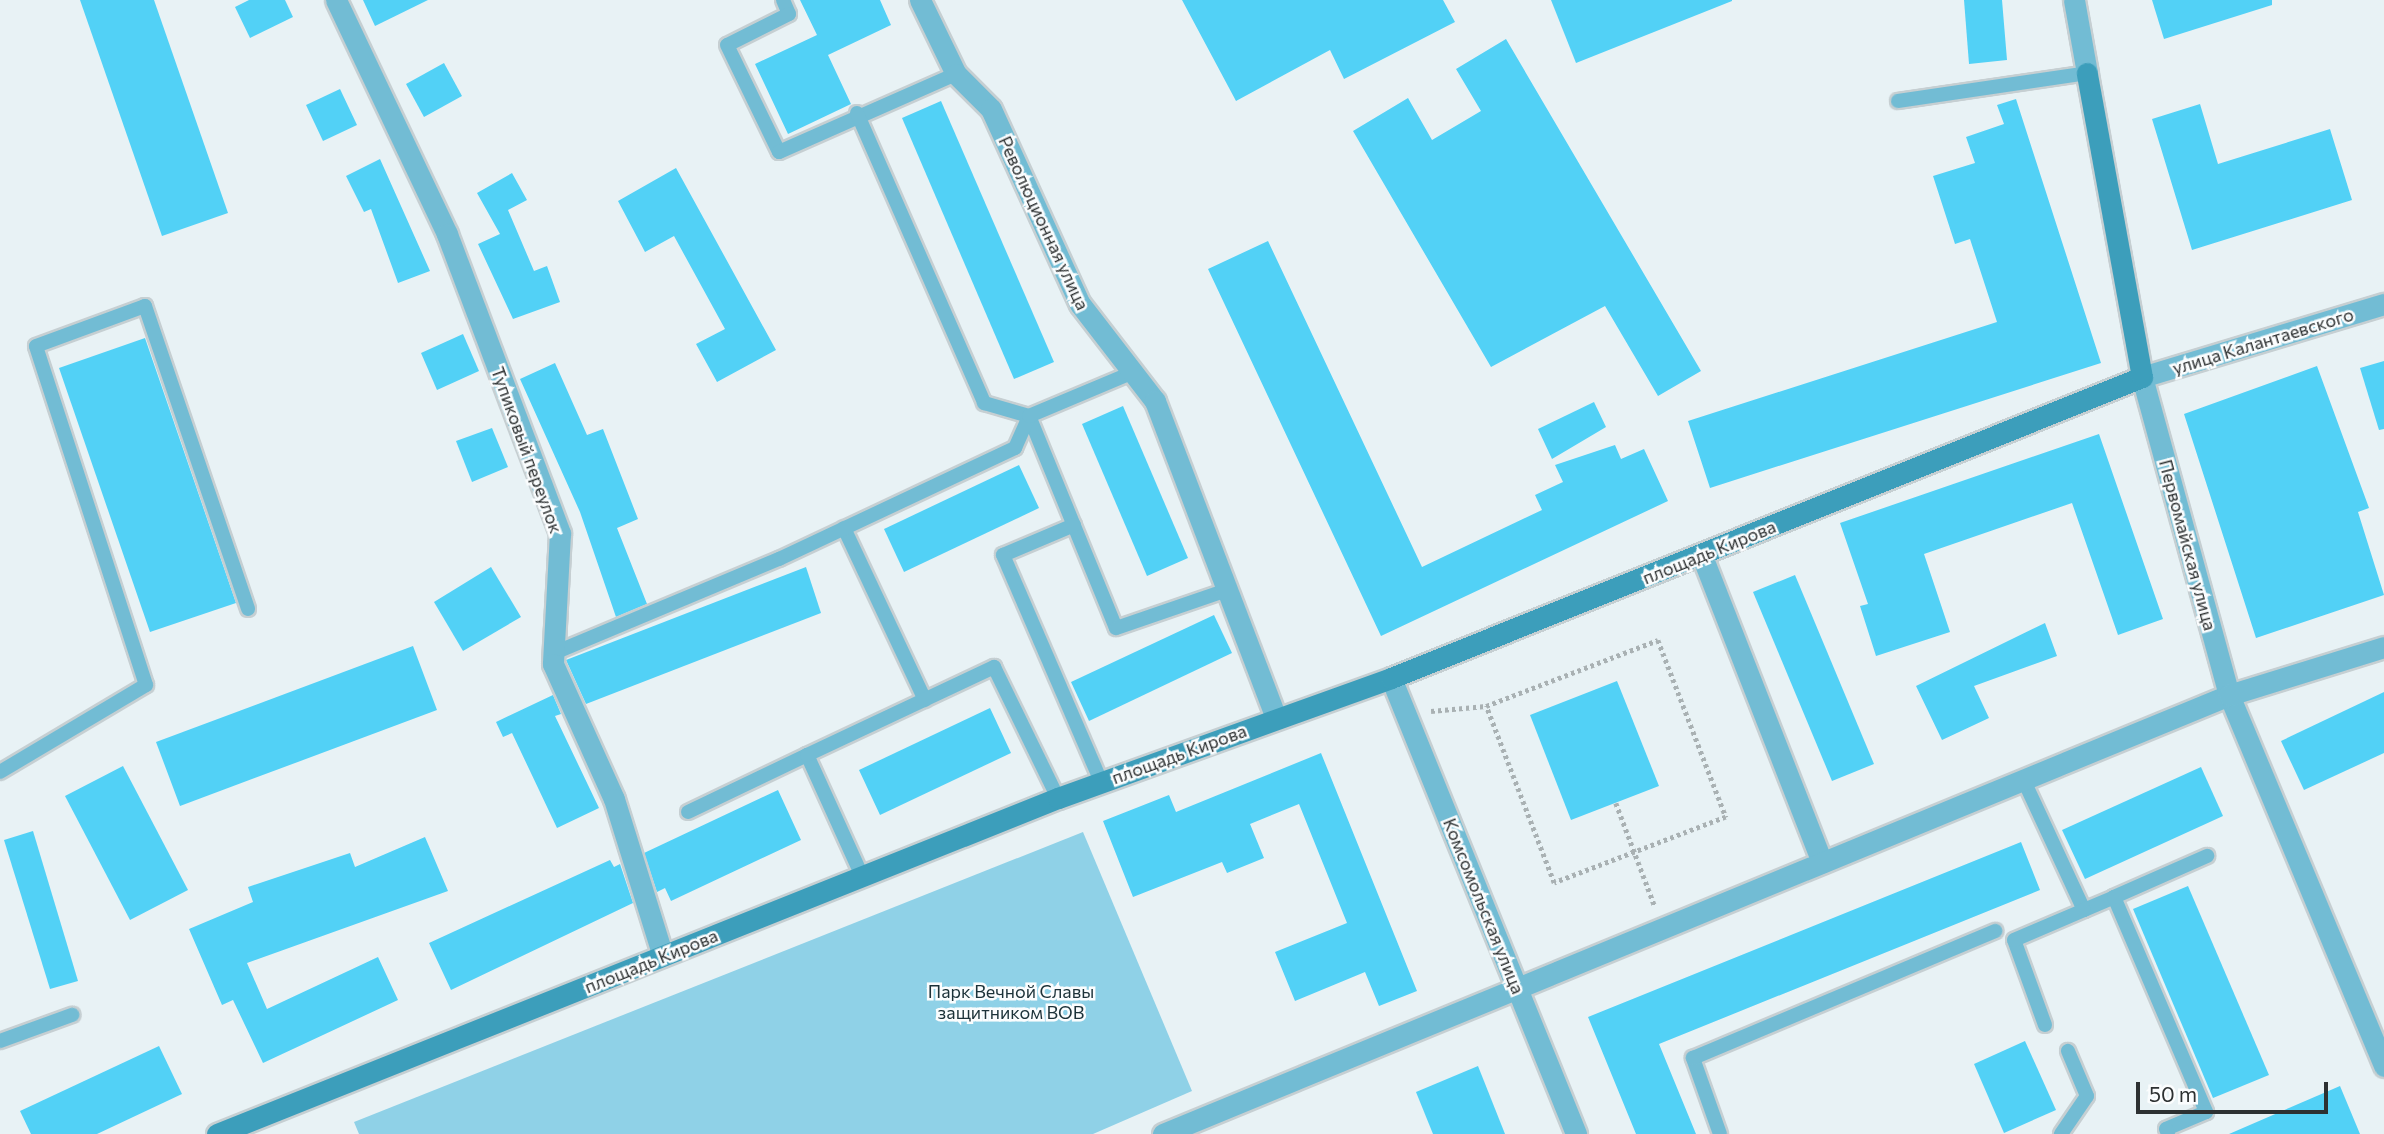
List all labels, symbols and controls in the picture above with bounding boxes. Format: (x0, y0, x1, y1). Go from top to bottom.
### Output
street label: Революционная улица (994, 133, 1094, 313)
street label: улица Калантаевского (2170, 303, 2356, 379)
street label: Тупиковый переулок (487, 364, 567, 536)
street label: Первомайская улица (2155, 457, 2221, 633)
street label: площадь Кирова (1639, 515, 1779, 589)
street label: площадь Кирова (1109, 720, 1249, 788)
street label: Комсомольская улица (1439, 815, 1529, 997)
street label: площадь Кирова (581, 924, 721, 998)
park label: Парк Вечной Славы защитником ВОВ (928, 981, 1094, 1024)
scale bar (2139, 1068, 2332, 1112)
text: 50 m (2149, 1081, 2197, 1106)

